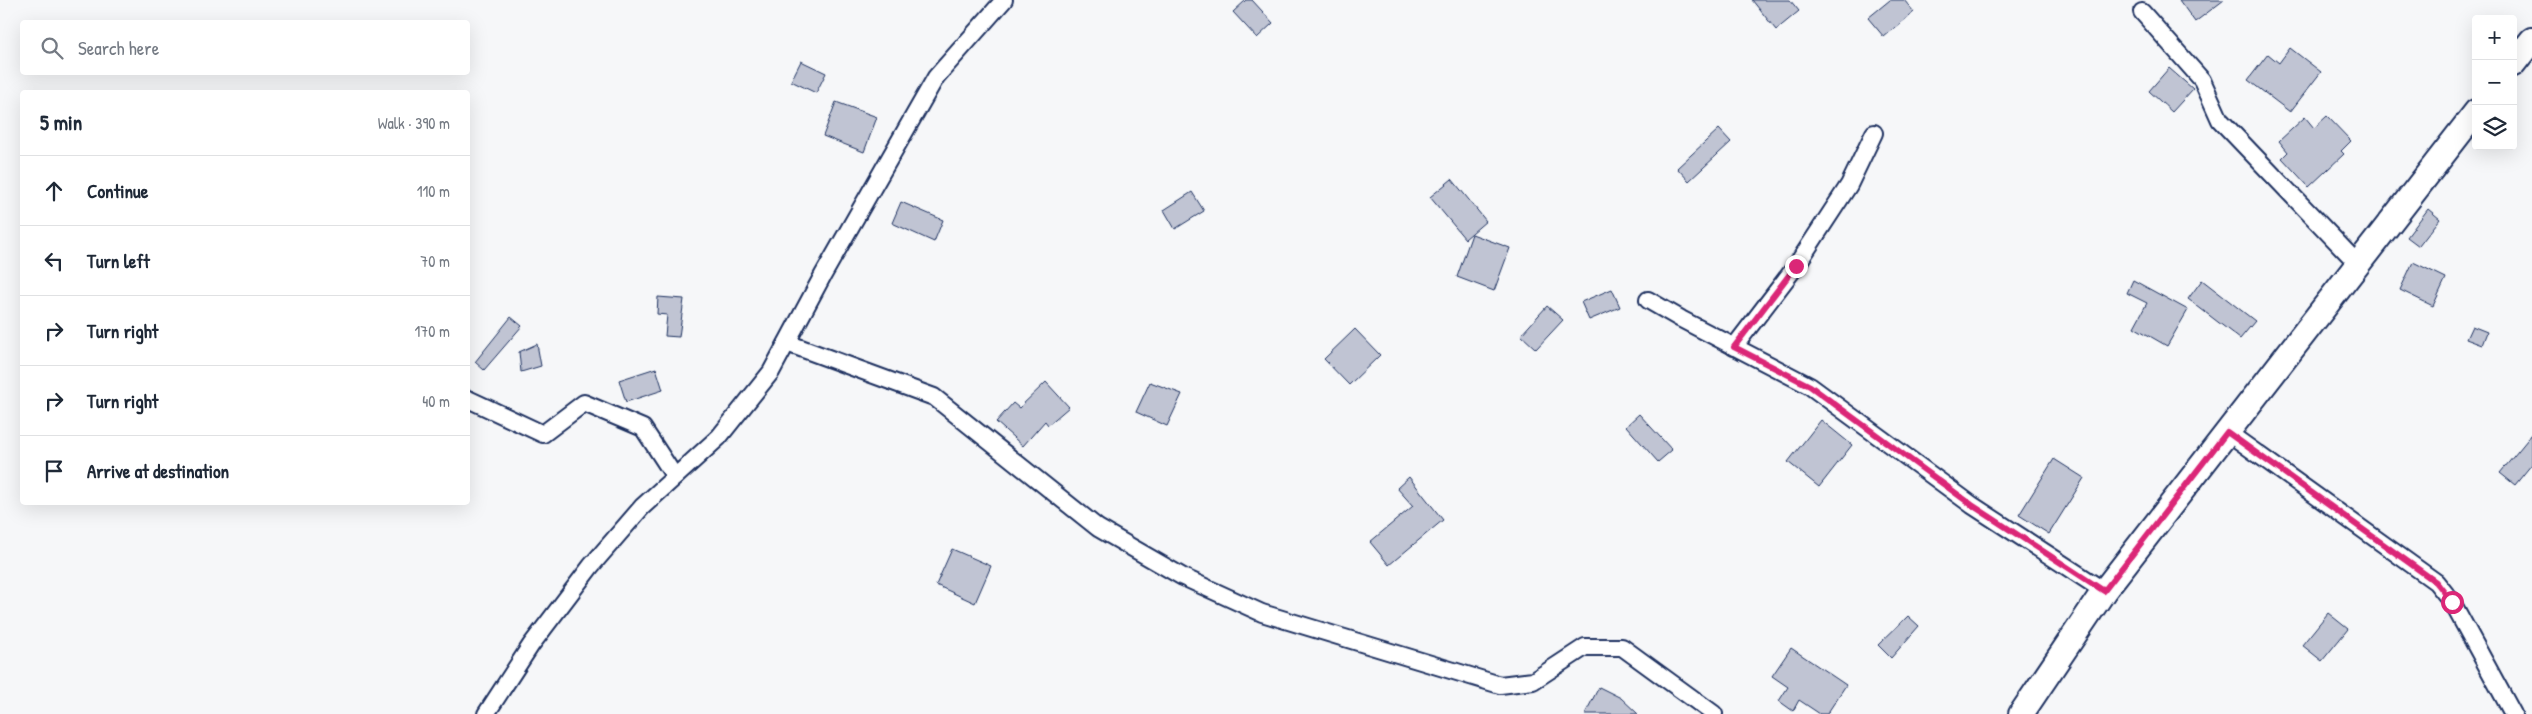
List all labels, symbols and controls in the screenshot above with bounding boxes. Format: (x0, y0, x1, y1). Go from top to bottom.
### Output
map controls (2472, 15, 2517, 150)
button: + (2472, 15, 2517, 60)
search box (20, 20, 470, 75)
icon: search (38, 34, 66, 62)
text: Search here (78, 35, 159, 61)
button: − (2472, 60, 2517, 105)
button: layers (2472, 105, 2517, 150)
text: 5 min (40, 108, 82, 137)
text: Walk · 390 m (378, 112, 450, 134)
icon: ahead (40, 177, 68, 205)
text: Continue (87, 178, 148, 204)
text: 110 m (417, 180, 450, 202)
icon: left (40, 247, 68, 275)
text: Turn left (87, 248, 150, 274)
text: 70 m (420, 250, 450, 272)
route end (1785, 255, 1808, 278)
icon: right (40, 317, 68, 345)
text: Turn right (87, 318, 158, 344)
text: 170 m (415, 320, 450, 342)
icon: right (40, 387, 68, 415)
text: Turn right (87, 388, 158, 414)
text: 40 m (422, 390, 450, 412)
icon: arrive (40, 457, 68, 485)
text: Arrive at destination (87, 458, 229, 484)
route start (2441, 591, 2464, 614)

